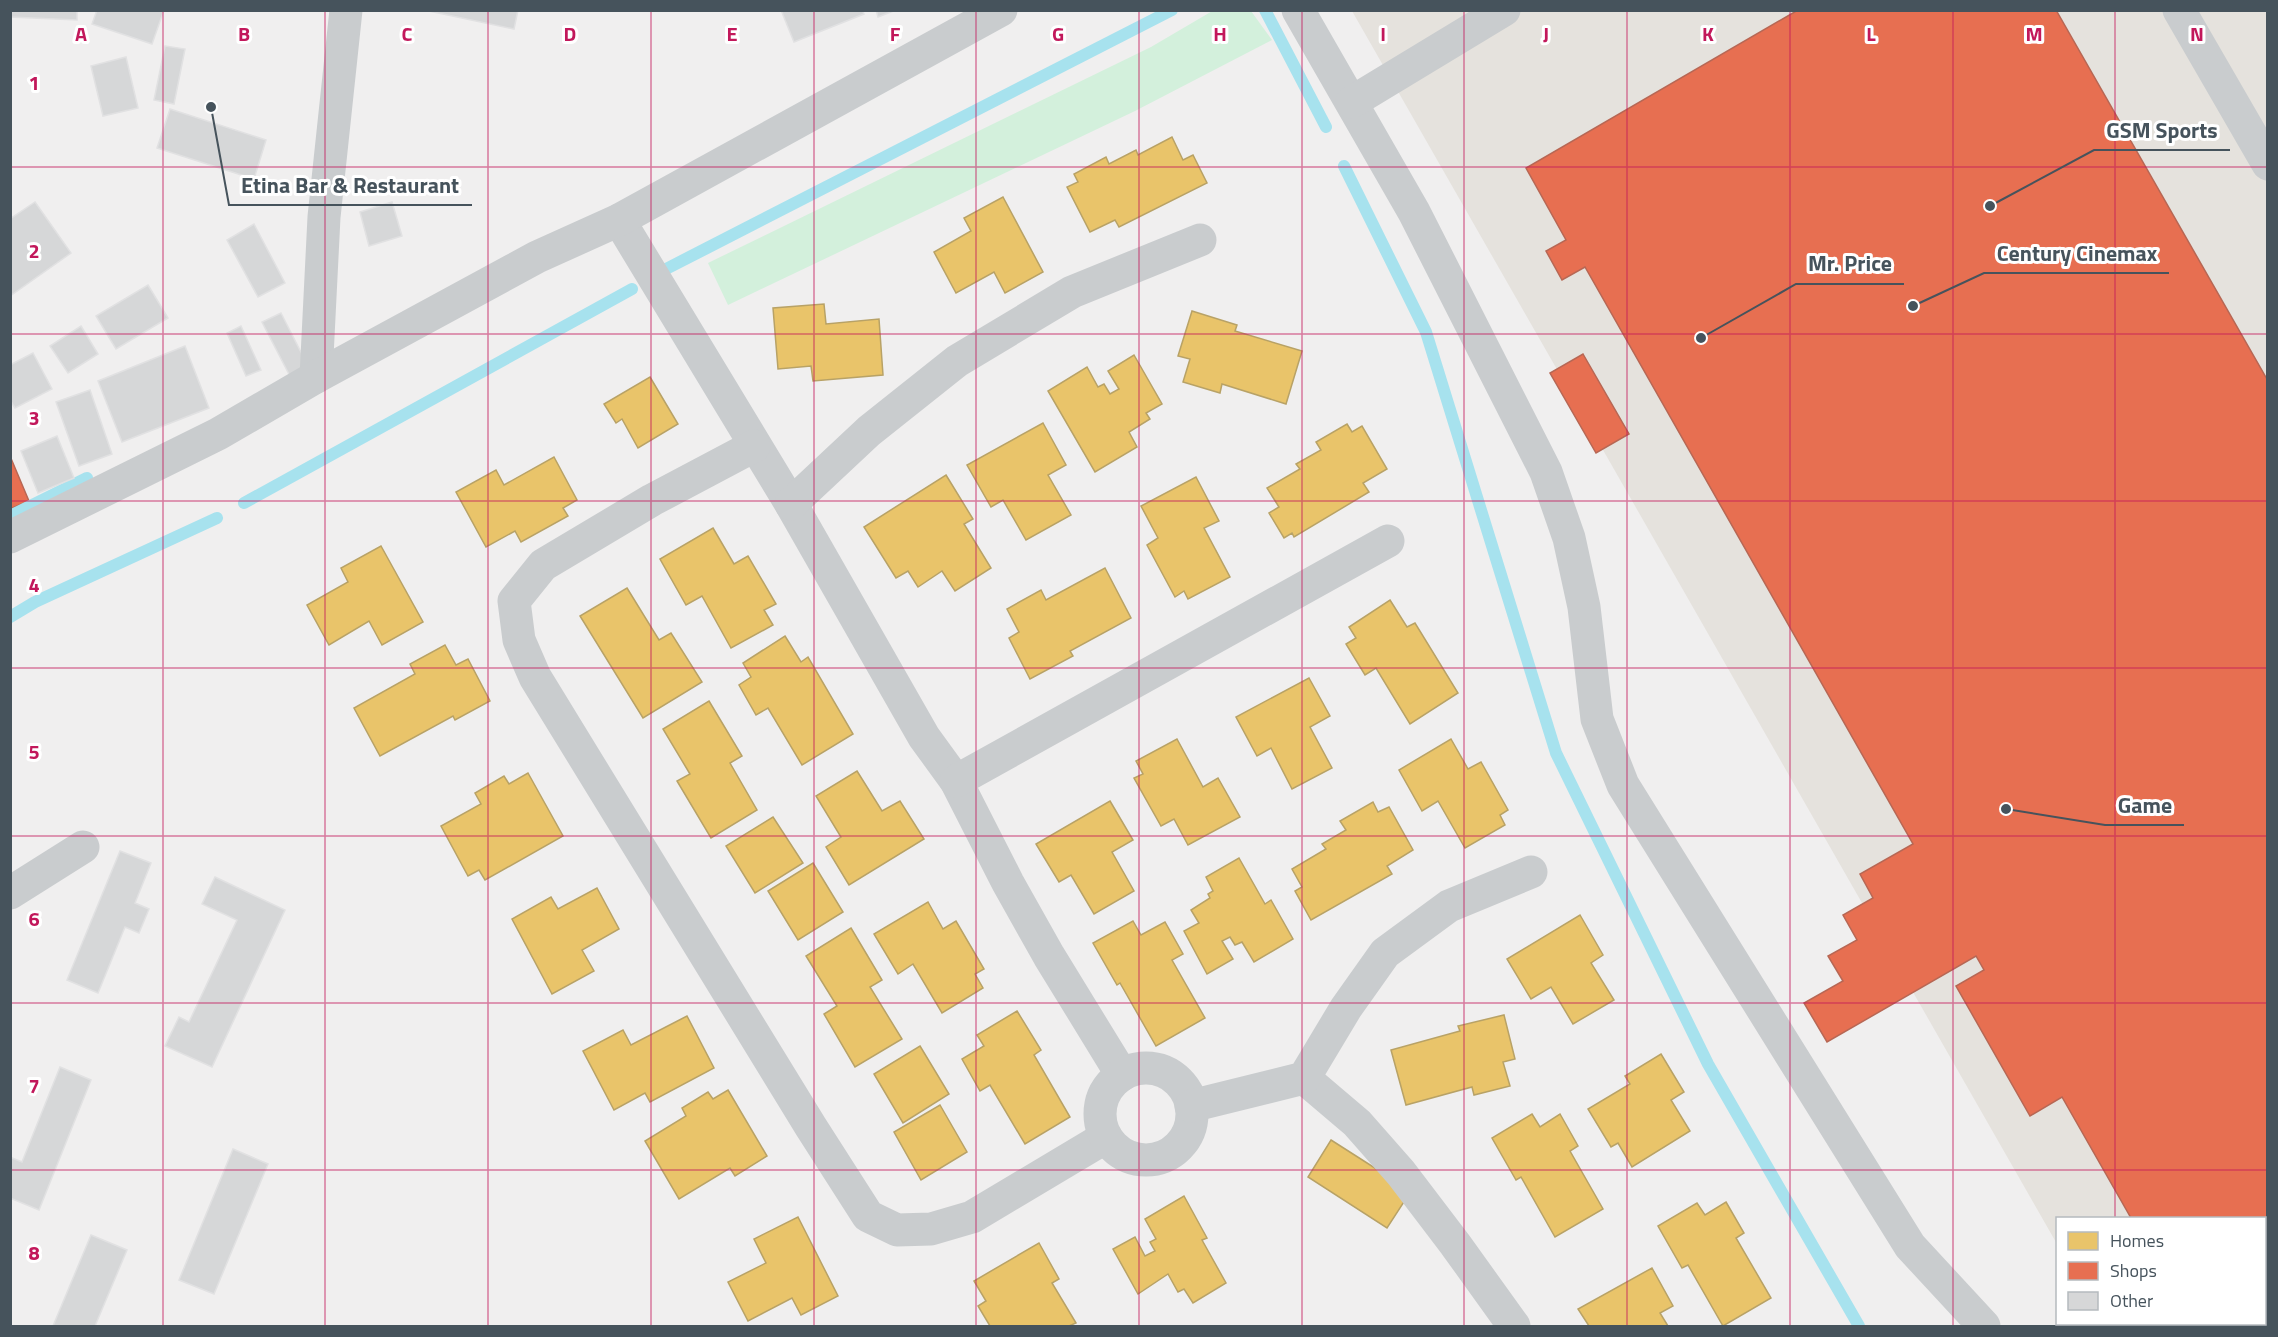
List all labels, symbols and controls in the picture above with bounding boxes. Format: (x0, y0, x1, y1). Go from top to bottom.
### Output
text: A (75, 18, 87, 49)
text: B (238, 18, 250, 49)
text: C (402, 18, 413, 49)
text: D (564, 18, 576, 49)
text: E (726, 18, 738, 49)
text: F (890, 18, 901, 49)
text: G (1052, 18, 1064, 49)
text: H (1213, 18, 1227, 49)
text: I (1380, 18, 1386, 49)
text: J (1543, 18, 1549, 49)
text: K (1702, 18, 1714, 49)
text: L (1866, 18, 1876, 49)
text: M (2025, 18, 2043, 49)
text: N (2190, 18, 2204, 49)
text: 1 (28, 67, 40, 98)
callout: GSM Sports (2094, 110, 2230, 150)
text: GSM Sports (2106, 113, 2218, 147)
callout: Etina Bar & Restaurant (229, 165, 472, 205)
text: Etina Bar & Restaurant (241, 168, 459, 202)
callout: Century Cinemax (1984, 233, 2169, 273)
text: 2 (28, 235, 40, 266)
text: Century Cinemax (1997, 236, 2158, 270)
callout: Mr. Price (1796, 244, 1904, 284)
text: Mr. Price (1808, 246, 1892, 280)
text: 3 (28, 402, 40, 433)
text: 4 (28, 569, 40, 600)
text: 5 (28, 736, 40, 767)
callout: Game (2105, 785, 2184, 825)
text: Game (2118, 788, 2172, 822)
text: 6 (28, 903, 40, 934)
text: 7 (28, 1070, 40, 1101)
legend (2056, 1217, 2266, 1325)
text: Homes (2110, 1227, 2164, 1254)
text: 8 (28, 1237, 40, 1268)
text: Shops (2110, 1257, 2157, 1284)
text: Other (2110, 1287, 2153, 1314)

